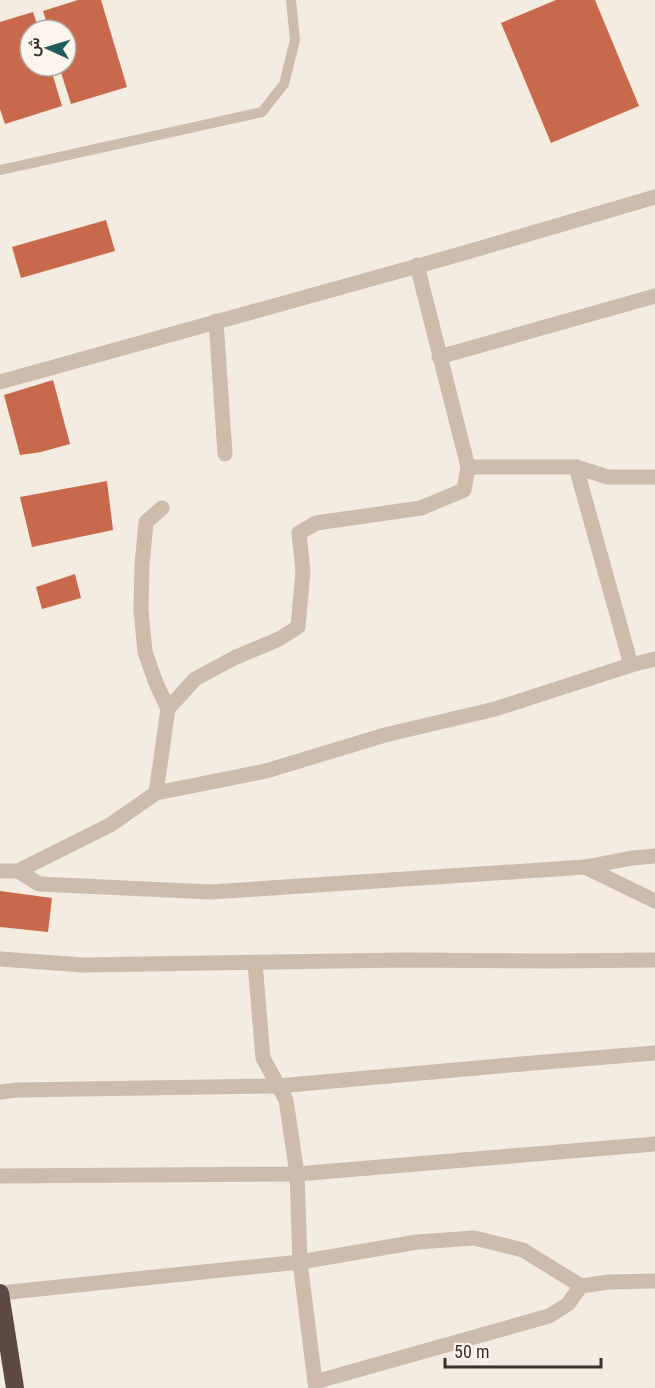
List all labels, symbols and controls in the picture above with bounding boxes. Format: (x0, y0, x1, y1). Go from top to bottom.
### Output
north arrow (18, 18, 78, 78)
text: ش (23, 37, 44, 57)
scale bar (445, 1331, 601, 1369)
text: 50 m (454, 1341, 489, 1362)

